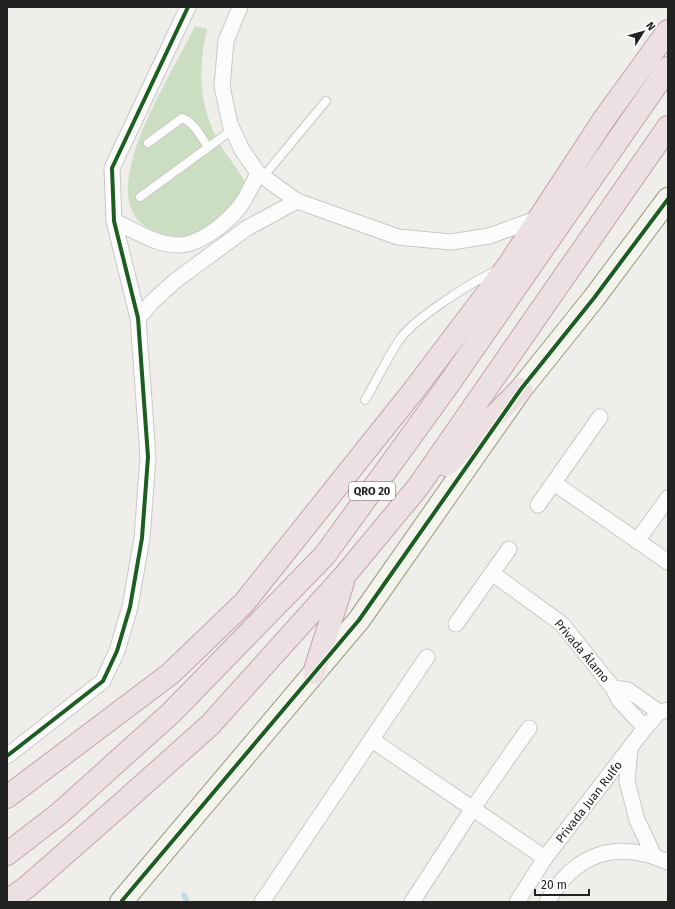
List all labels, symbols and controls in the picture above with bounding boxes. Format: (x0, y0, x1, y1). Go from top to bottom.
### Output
north arrow (623, 12, 663, 52)
text: N (643, 19, 658, 33)
road number: QRO 20 (349, 482, 395, 500)
street label: Privada Álamo (552, 616, 613, 685)
street label: Privada Juan Rulfo (553, 758, 625, 846)
scale bar (535, 871, 589, 897)
text: 20 m (541, 878, 567, 892)

